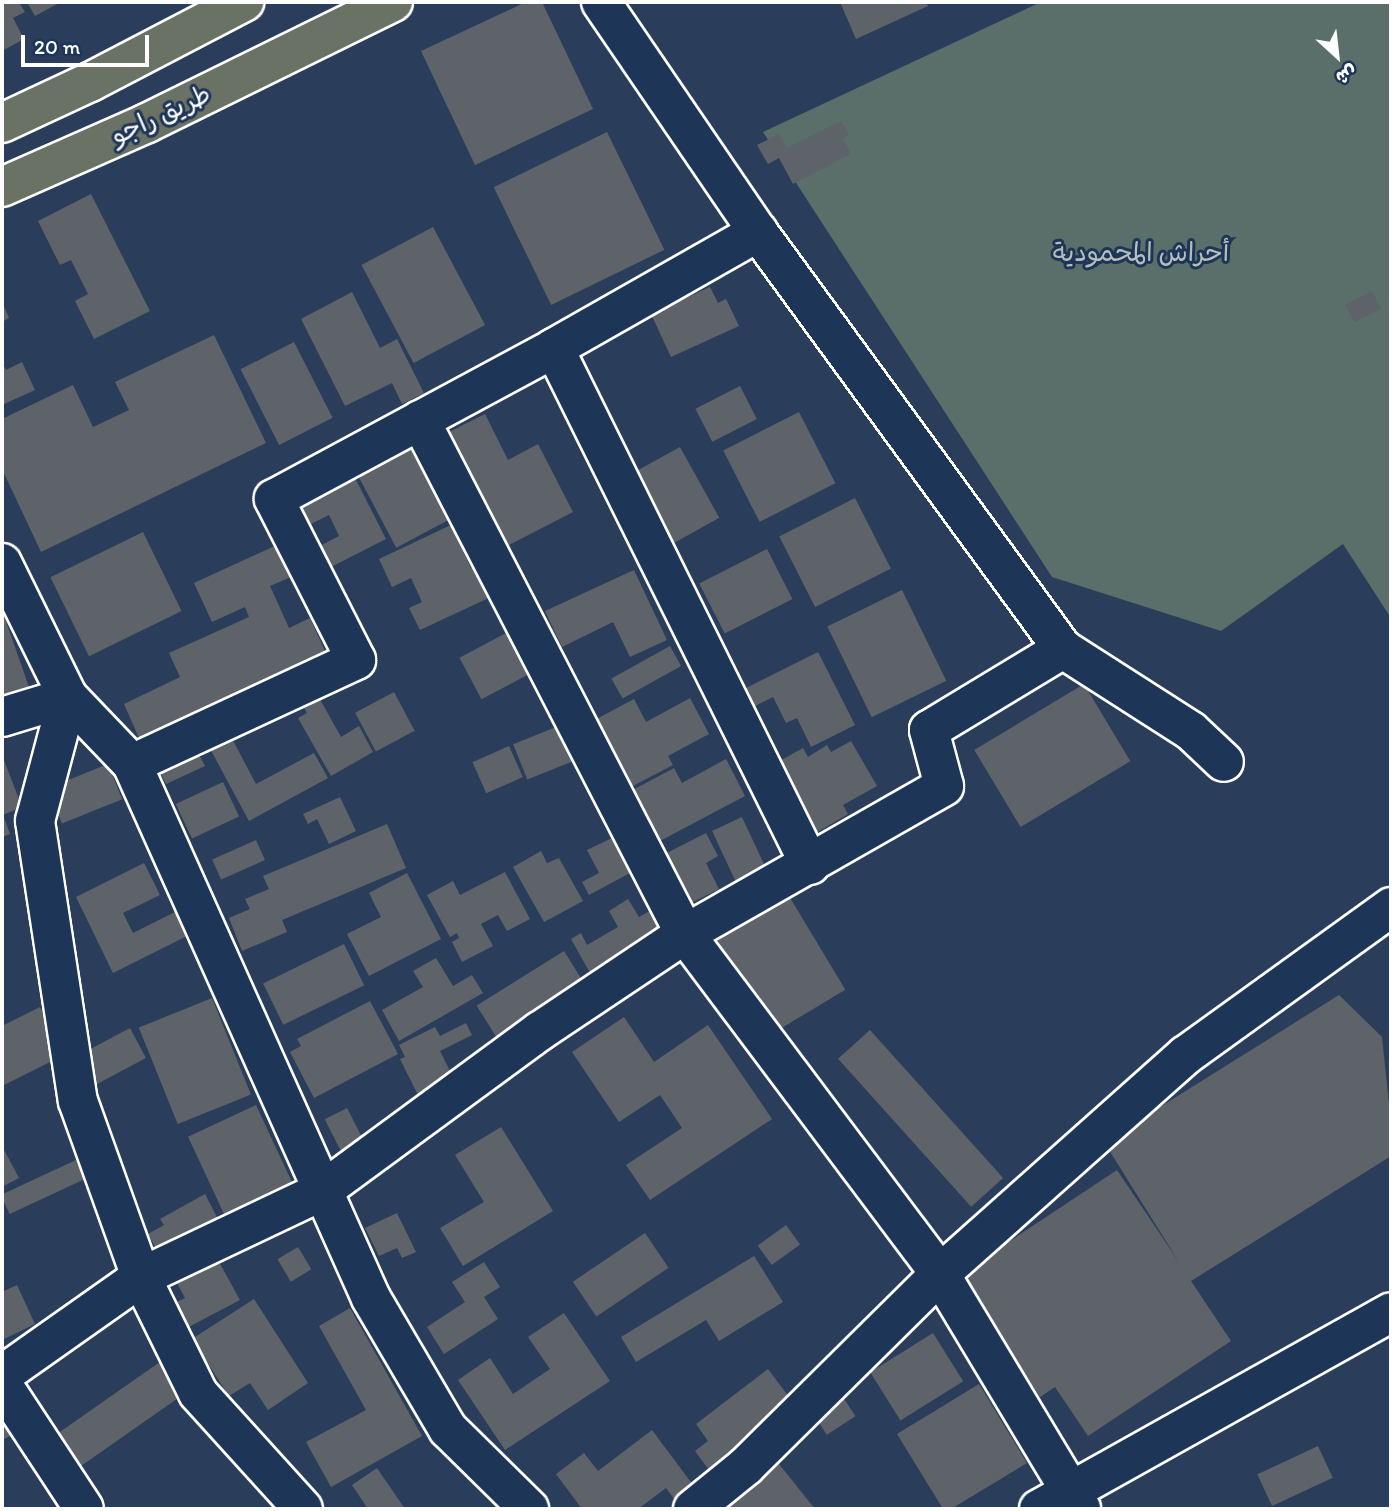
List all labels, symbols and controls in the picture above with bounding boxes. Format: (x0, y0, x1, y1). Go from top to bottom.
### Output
scale bar (24, 21, 152, 65)
north arrow (1302, 21, 1372, 91)
text: 20 m (34, 34, 80, 59)
text: ش (1332, 60, 1361, 90)
street label: طريق راجو (106, 78, 216, 152)
park label: أحراش المحمودية (1053, 237, 1229, 269)

